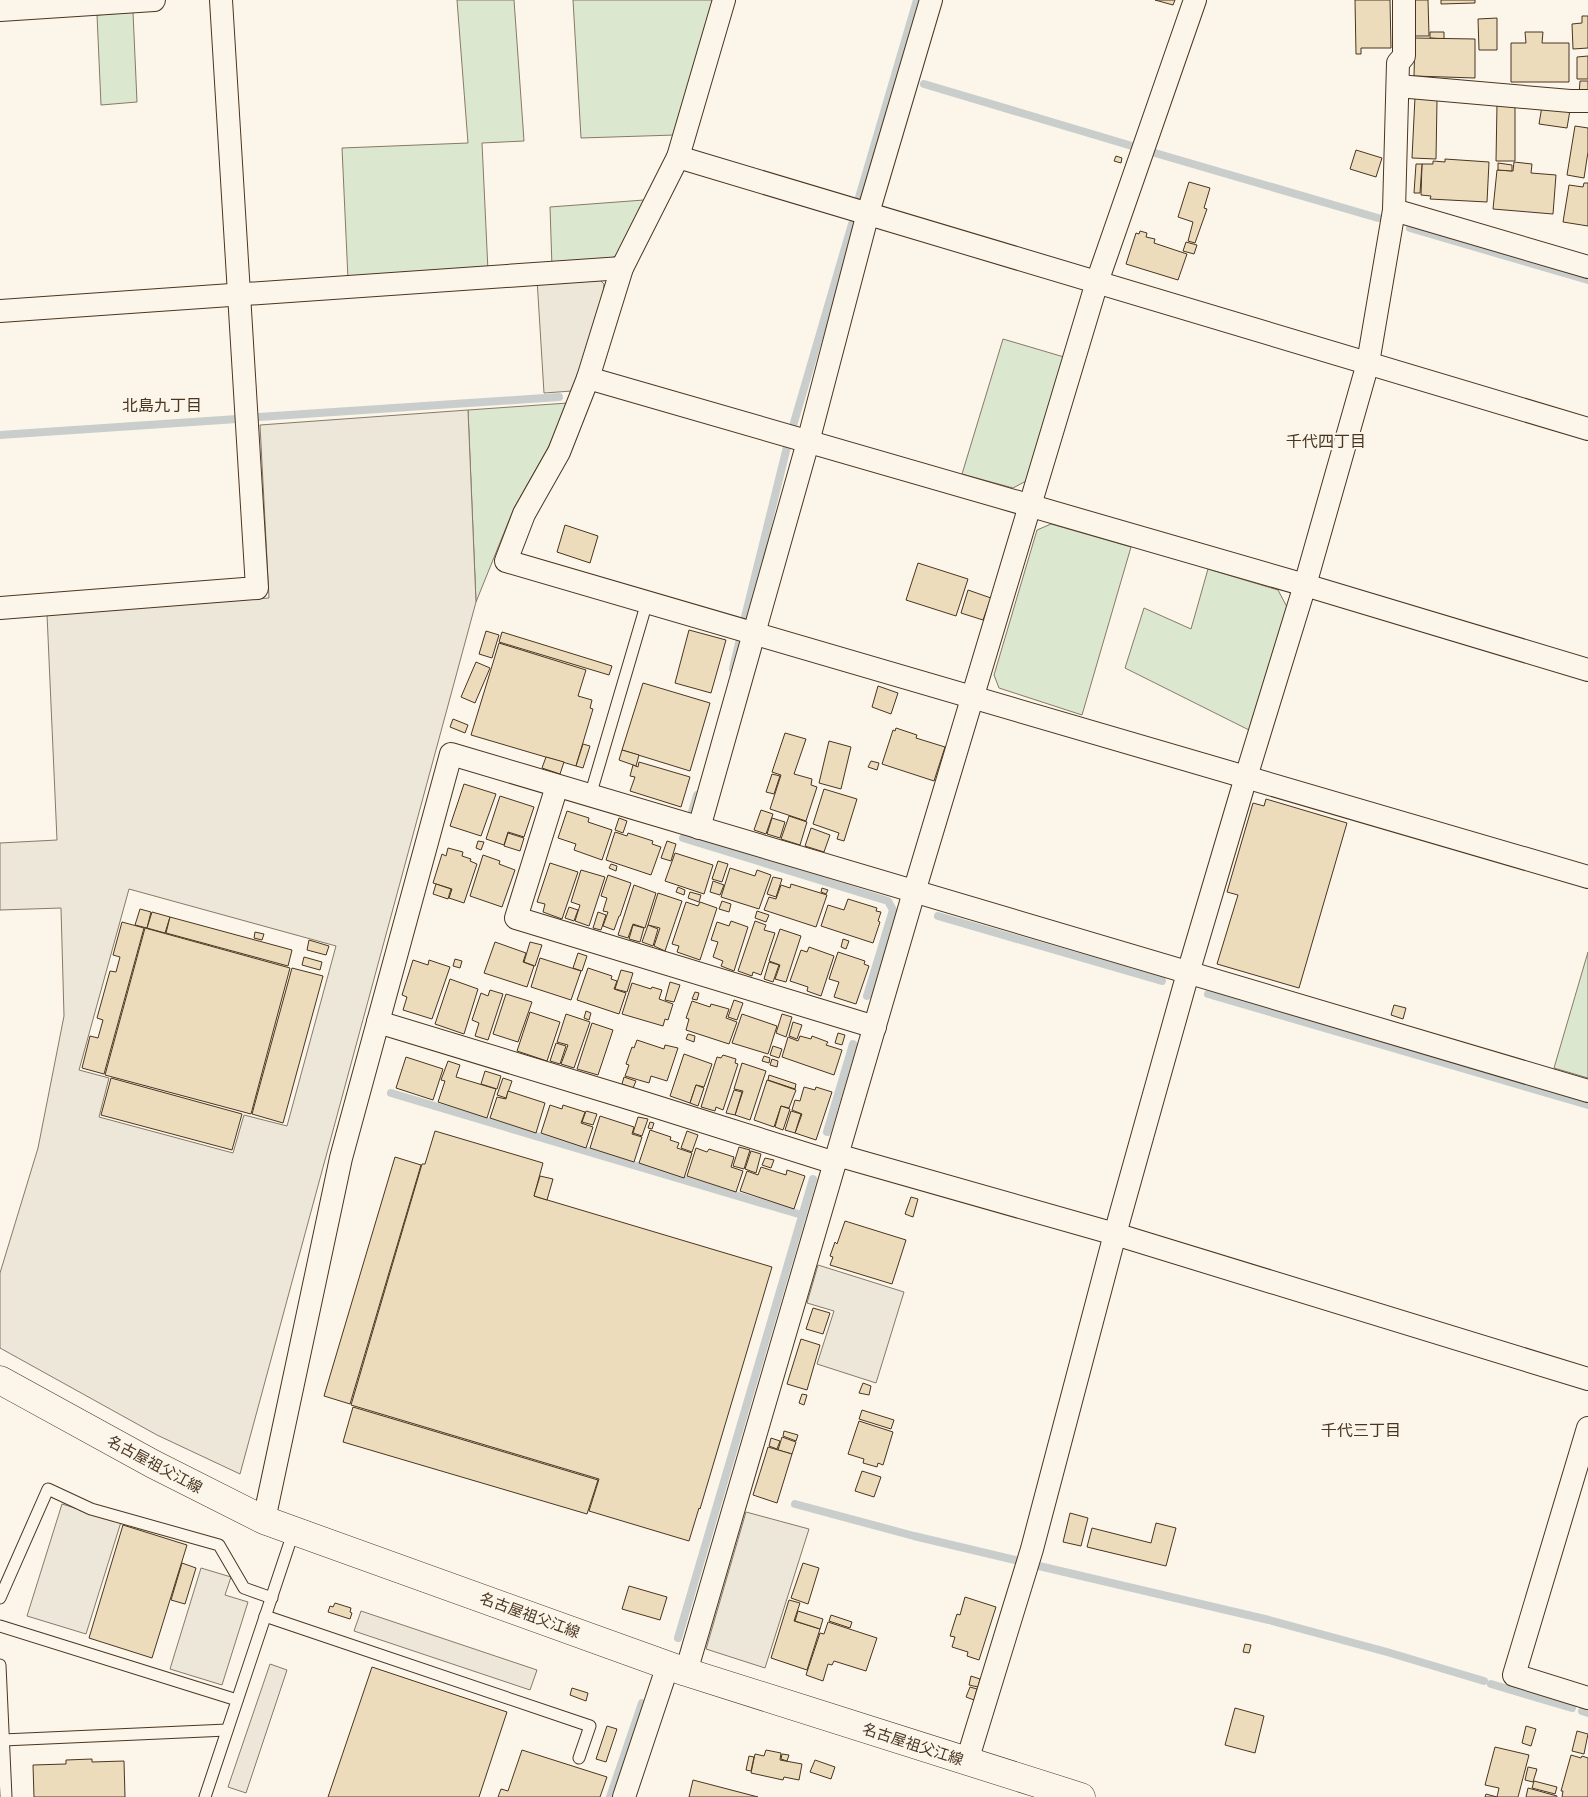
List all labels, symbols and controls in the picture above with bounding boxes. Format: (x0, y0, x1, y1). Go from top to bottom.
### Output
district label: 北島九丁目 (122, 395, 202, 415)
district label: 千代四丁目 (1286, 431, 1366, 451)
district label: 千代三丁目 (1321, 1420, 1401, 1440)
street label: 名古屋祖父江線 (104, 1431, 206, 1497)
street label: 名古屋祖父江線 (477, 1588, 583, 1642)
street label: 名古屋祖父江線 (860, 1719, 966, 1769)

